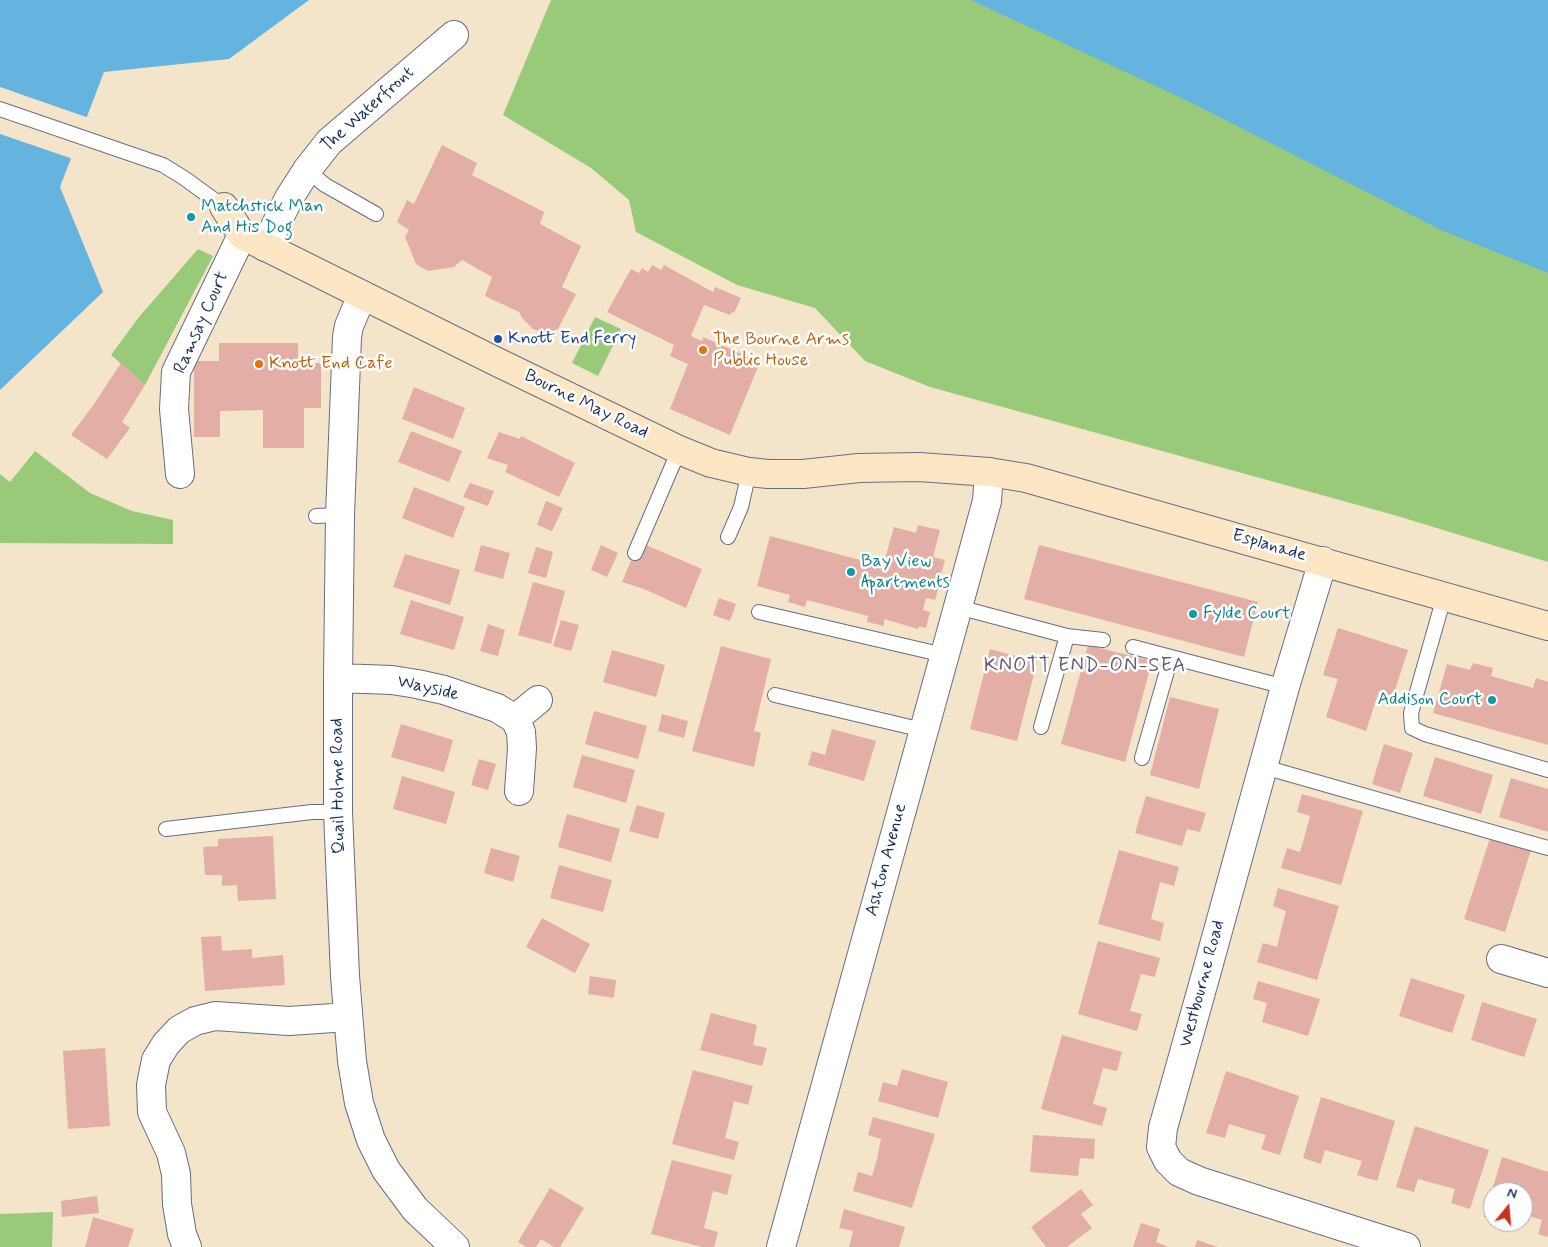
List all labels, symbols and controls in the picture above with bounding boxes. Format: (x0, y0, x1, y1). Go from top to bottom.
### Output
street label: The Waterfront (317, 62, 419, 158)
place label: Matchstick Man And His Dog (201, 196, 324, 238)
marker: Matchstick Man And His Dog (185, 211, 197, 223)
street label: Ramsay Court (170, 269, 234, 377)
place label: Knott End Ferry (508, 328, 636, 350)
place label: The Bourne Arms Public House (713, 329, 849, 372)
marker: Knott End Ferry (492, 333, 504, 345)
marker: The Bourne Arms Public House (697, 344, 709, 356)
place label: Knott End Cafe (269, 353, 393, 375)
marker: Knott End Cafe (253, 358, 265, 370)
street label: Bourne May Road (520, 366, 652, 444)
street label: Esplanade (1229, 525, 1309, 567)
place label: Bay View Apartments (861, 551, 949, 594)
marker: Bay View Apartments (845, 566, 857, 578)
place label: Fylde Court (1203, 603, 1291, 625)
marker: Fylde Court (1187, 608, 1199, 620)
district label: KNOTT END-ON-SEA (981, 655, 1189, 679)
street label: Wayside (395, 671, 461, 707)
place label: Addison Court (1378, 689, 1482, 711)
marker: Addison Court (1486, 694, 1498, 706)
street label: Quail Holme Road (327, 718, 351, 854)
street label: Ashton Avenue (862, 801, 912, 919)
street label: Westbourne Road (1176, 918, 1230, 1050)
north arrow (1483, 1182, 1533, 1232)
text: N (1505, 1184, 1519, 1204)

